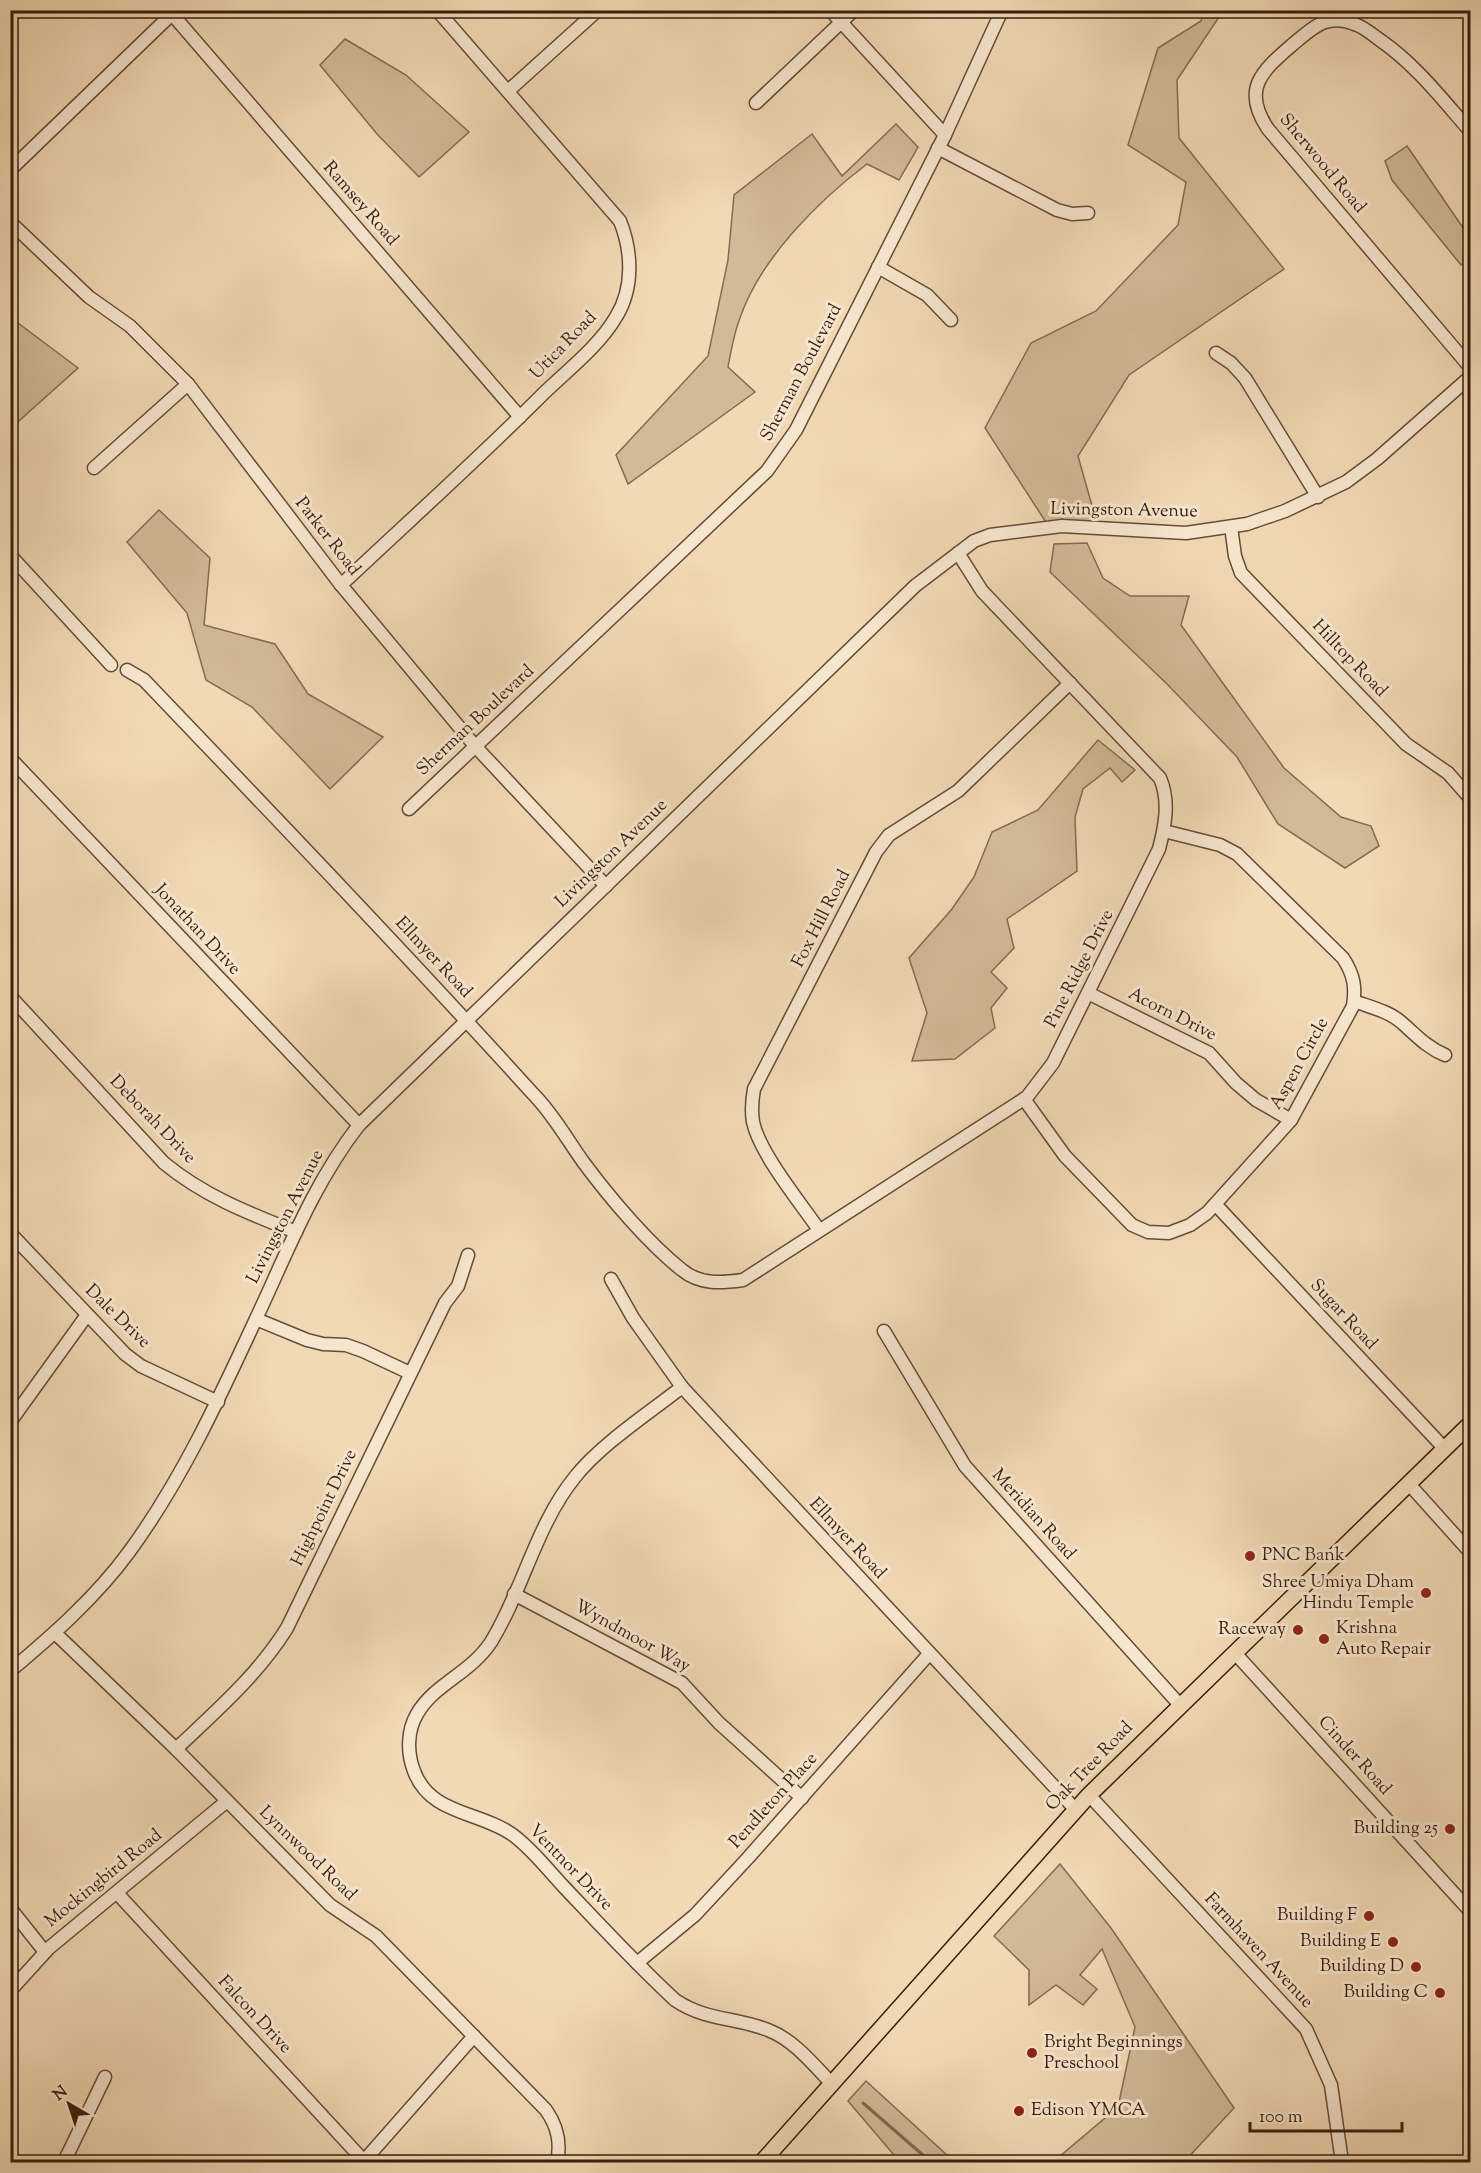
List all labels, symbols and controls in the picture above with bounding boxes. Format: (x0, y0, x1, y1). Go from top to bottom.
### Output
street label: Sherwood Road (1272, 108, 1372, 220)
street label: Ramsey Road (316, 156, 404, 252)
street label: Sherman Boulevard (755, 299, 849, 447)
street label: Utica Road (525, 306, 603, 386)
street label: Parker Road (288, 492, 366, 582)
street label: Livingston Avenue (1050, 497, 1198, 525)
street label: Hilltop Road (1305, 614, 1393, 704)
street label: Sherman Boulevard (411, 659, 541, 783)
street label: Livingston Avenue (550, 793, 674, 915)
street label: Fox Hill Road (786, 866, 858, 972)
street label: Jonathan Drive (147, 878, 246, 982)
street label: Pine Ridge Drive (1039, 905, 1121, 1033)
street label: Ellmyer Road (388, 911, 478, 1005)
street label: Acorn Drive (1123, 982, 1221, 1048)
street label: Aspen Circle (1264, 1013, 1336, 1115)
street label: Deborah Drive (103, 1070, 201, 1170)
street label: Livingston Avenue (241, 1145, 331, 1289)
street label: Sugar Road (1303, 1274, 1383, 1356)
street label: Dale Drive (78, 1279, 156, 1355)
street label: Highpoint Drive (285, 1445, 365, 1571)
street label: Meridian Road (985, 1464, 1081, 1566)
street label: Ellmyer Road (802, 1492, 892, 1586)
place label: PNC Bank (1262, 1543, 1345, 1569)
marker: PNC Bank (1243, 1549, 1257, 1563)
place label: Shree Umiya Dham Hindu Temple (1262, 1570, 1414, 1617)
marker: Shree Umiya Dham Hindu Temple (1419, 1586, 1433, 1600)
street label: Wyndmoor Way (569, 1594, 695, 1680)
place label: Krishna Auto Repair (1336, 1616, 1431, 1663)
place label: Raceway (1218, 1617, 1286, 1643)
marker: Raceway (1291, 1623, 1305, 1637)
marker: Krishna Auto Repair (1317, 1632, 1331, 1646)
street label: Cinder Road (1311, 1710, 1397, 1802)
street label: Oak Tree Road (1040, 1716, 1140, 1818)
street label: Pendleton Place (724, 1747, 824, 1855)
street label: Lynnwood Road (252, 1800, 362, 1908)
place label: Building 25 (1353, 1816, 1438, 1842)
street label: Ventnor Drive (522, 1819, 618, 1917)
marker: Building 25 (1443, 1822, 1457, 1836)
street label: Mockingbird Road (40, 1824, 168, 1934)
street label: Farmhaven Avenue (1197, 1887, 1319, 2015)
place label: Building F (1277, 1903, 1357, 1929)
marker: Building F (1362, 1909, 1376, 1923)
place label: Building E (1300, 1929, 1381, 1955)
marker: Building E (1386, 1935, 1400, 1949)
place label: Building D (1320, 1954, 1404, 1980)
marker: Building D (1409, 1960, 1423, 1974)
street label: Falcon Drive (211, 1970, 297, 2060)
place label: Building C (1343, 1980, 1428, 2006)
marker: Building C (1433, 1986, 1447, 2000)
place label: Bright Beginnings Preschool (1044, 2030, 1183, 2077)
marker: Bright Beginnings Preschool (1025, 2046, 1039, 2060)
north arrow (39, 2074, 99, 2134)
text: N (49, 2081, 74, 2107)
scale bar (1250, 2095, 1402, 2133)
place label: Edison YMCA (1031, 2098, 1146, 2124)
marker: Edison YMCA (1012, 2104, 1026, 2118)
text: 100 m (1259, 2105, 1303, 2131)

